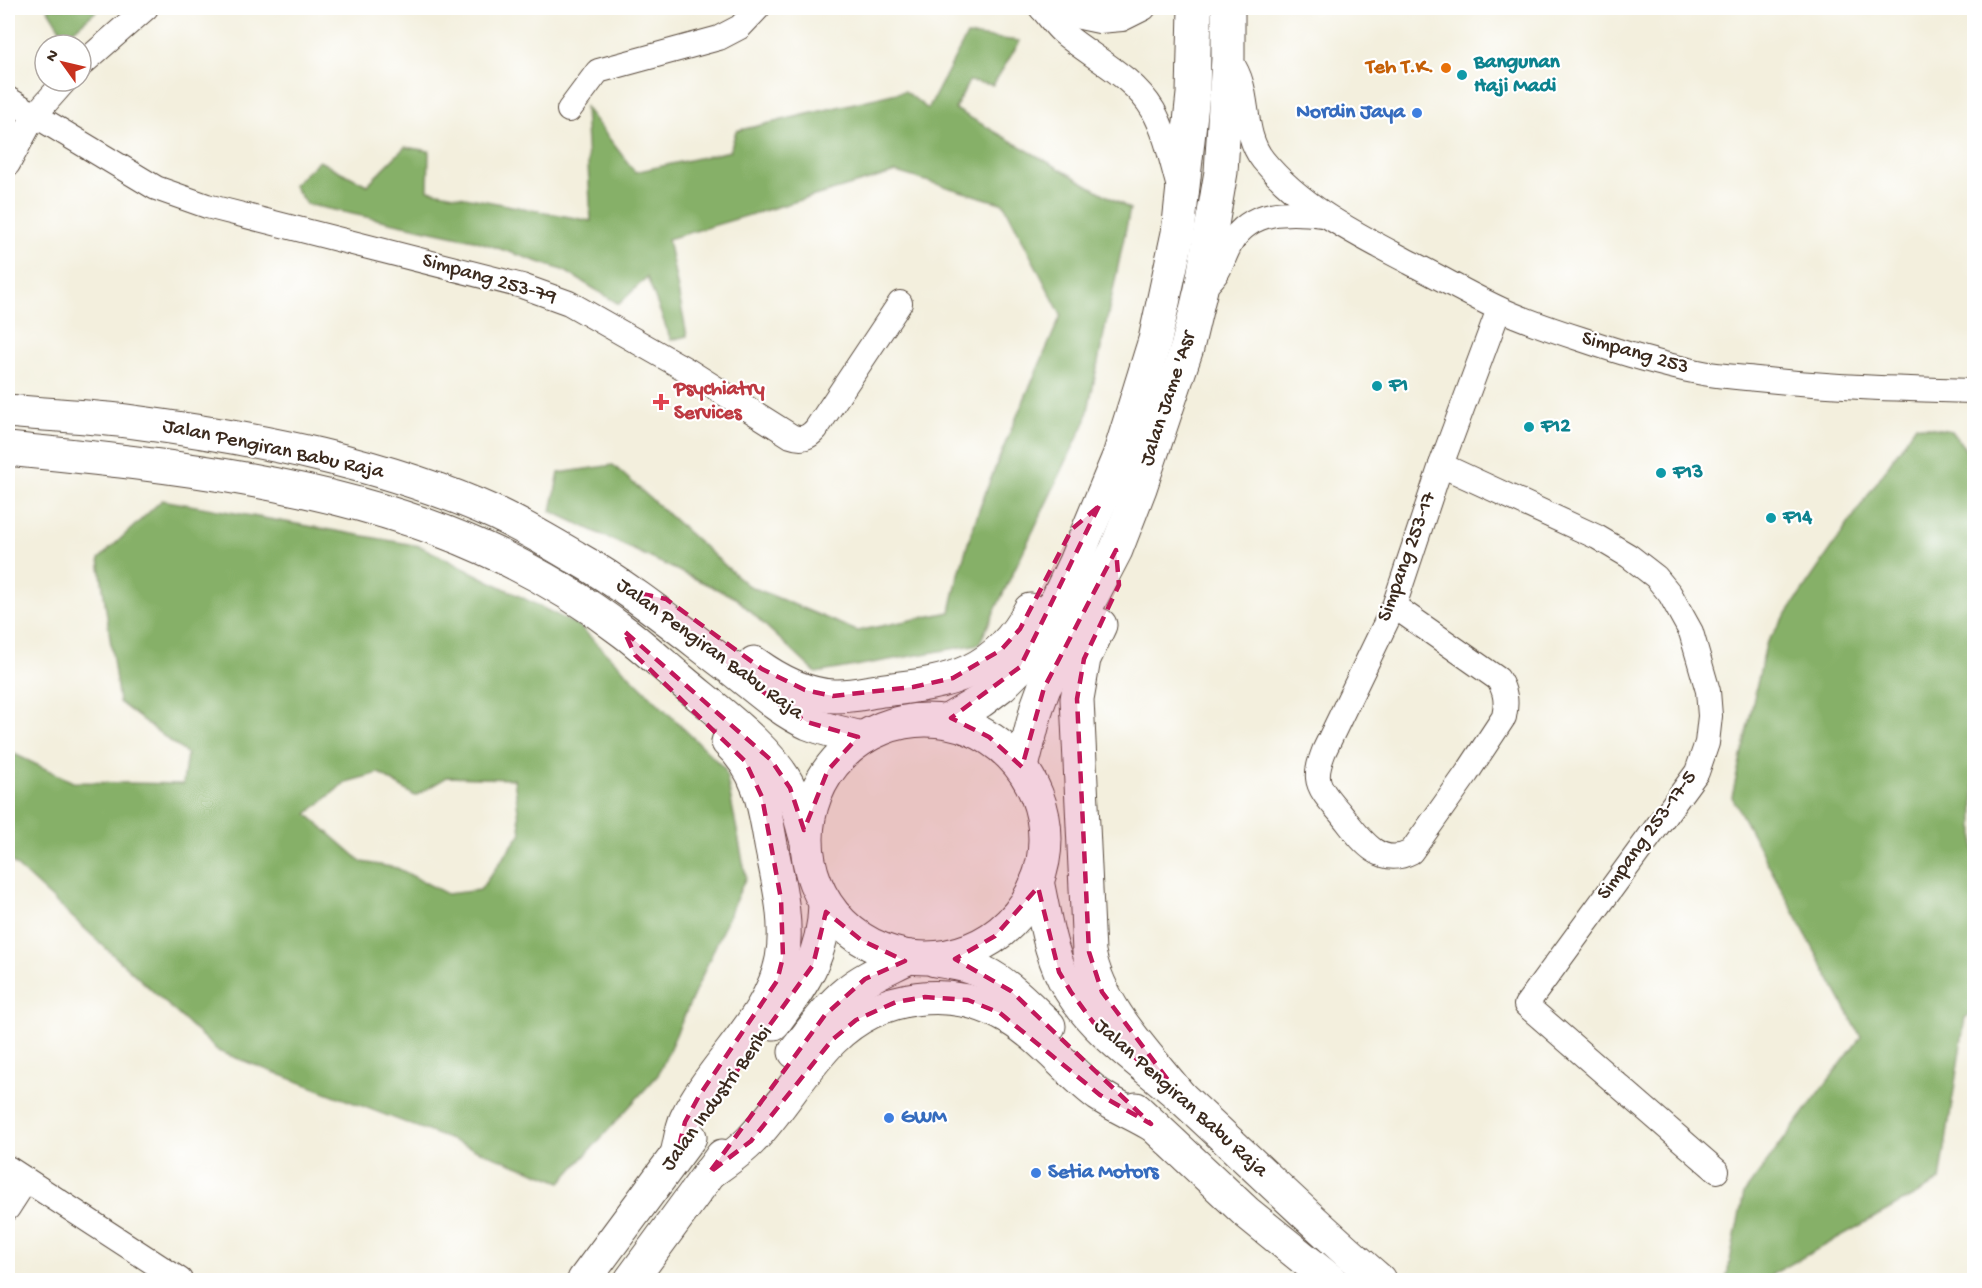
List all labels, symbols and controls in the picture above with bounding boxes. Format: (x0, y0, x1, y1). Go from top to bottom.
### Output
north arrow (33, 33, 93, 93)
text: N (43, 46, 65, 66)
place label: Bangunan Haji Madi (1473, 51, 1561, 100)
place label: Teh T.K. (1364, 56, 1434, 81)
marker: Teh T.K. (1439, 61, 1453, 75)
marker: Bangunan Haji Madi (1455, 68, 1469, 82)
place label: Nordin Jaya (1296, 101, 1406, 126)
marker: Nordin Jaya (1410, 106, 1424, 120)
street label: Simpang 253-79 (419, 249, 559, 311)
street label: Jalan Jame 'Asr (1135, 327, 1203, 470)
street label: Simpang 253 (1579, 327, 1691, 381)
place label: F1 (1388, 374, 1408, 399)
place label: Psychiatry Services (673, 378, 765, 427)
marker: F1 (1370, 379, 1384, 393)
marker: Psychiatry Services (652, 393, 670, 411)
street label: Jalan Pengiran Babu Raja (160, 414, 387, 486)
place label: F12 (1540, 415, 1571, 440)
marker: F12 (1522, 420, 1536, 434)
place label: F13 (1672, 461, 1703, 486)
marker: F13 (1654, 466, 1668, 480)
street label: Simpang 253-17 (1373, 488, 1443, 625)
place label: F14 (1782, 506, 1813, 531)
marker: F14 (1764, 511, 1778, 525)
street label: Jalan Pengiran Babu Raja (610, 574, 809, 727)
street label: Simpang 253-17-5 (1593, 766, 1703, 906)
street label: Jalan Pengiran Babu Raja (1088, 1014, 1273, 1185)
street label: Jalan Industri Beribi (657, 1021, 779, 1177)
place label: GWM (901, 1106, 948, 1131)
marker: GWM (882, 1111, 896, 1125)
place label: Setia Motors (1048, 1161, 1160, 1186)
marker: Setia Motors (1029, 1166, 1043, 1180)

